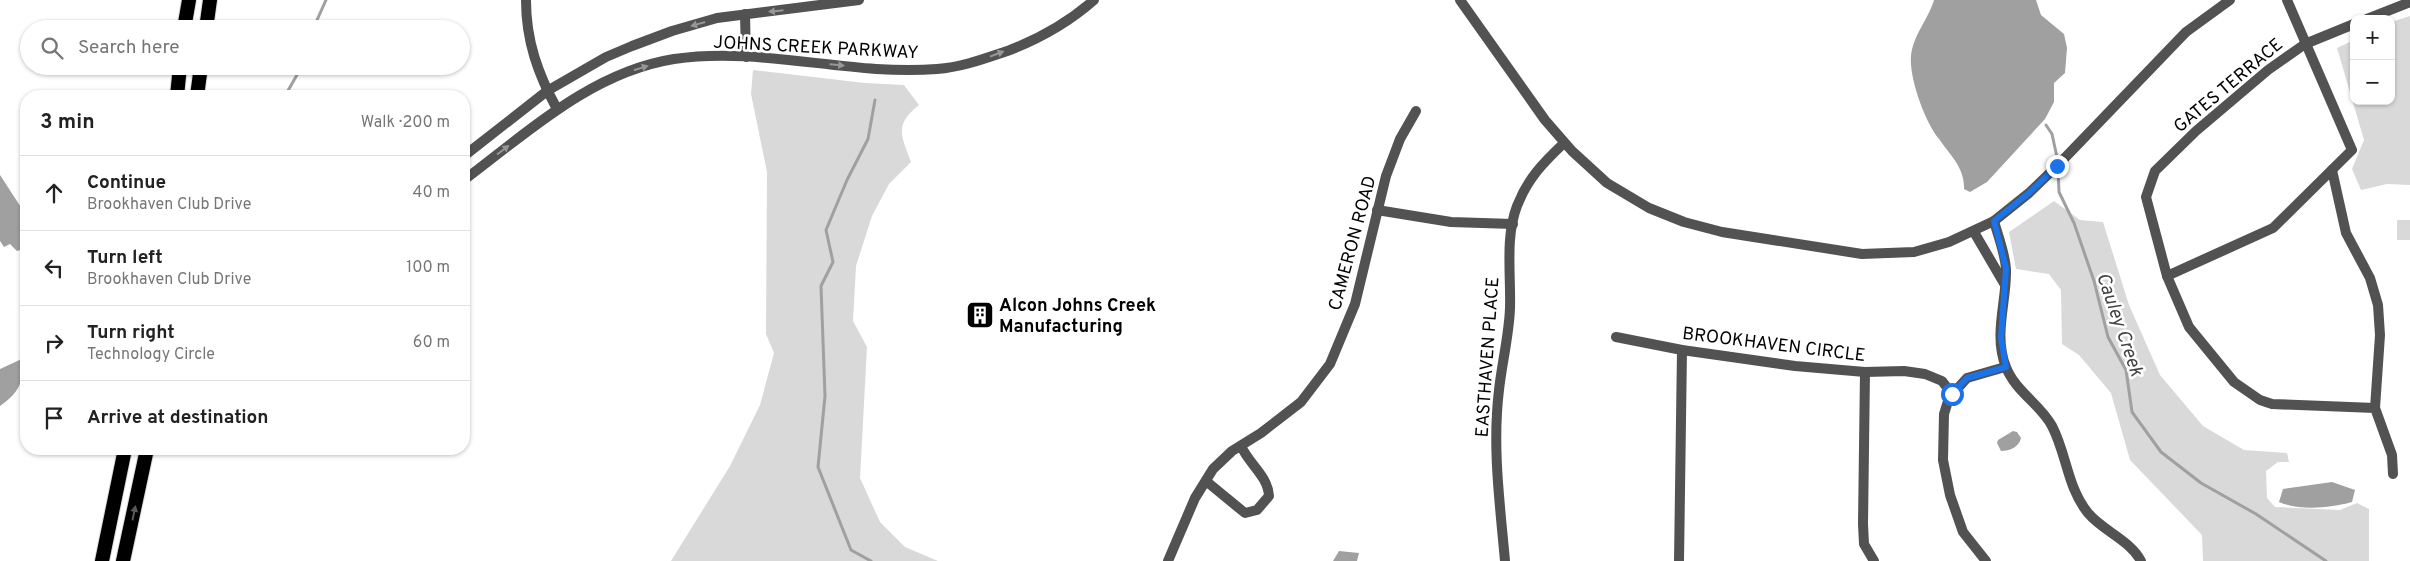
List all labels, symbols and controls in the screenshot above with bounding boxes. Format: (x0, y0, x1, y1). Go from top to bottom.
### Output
one-way arrow (768, 7, 784, 15)
map controls (2350, 15, 2395, 105)
button: + (2350, 15, 2395, 60)
search box (20, 20, 470, 75)
one-way arrow (690, 20, 705, 28)
street label: JOHNS CREEK PARKWAY (713, 32, 919, 65)
icon: search (38, 34, 66, 62)
street label: GATES TERRACE (2170, 34, 2288, 139)
text: Search here (78, 36, 180, 60)
one-way arrow (990, 50, 1005, 58)
button: − (2350, 60, 2395, 105)
one-way arrow (829, 61, 845, 69)
one-way arrow (634, 63, 649, 71)
text: 3 min (40, 109, 95, 136)
text: Walk · 200 m (361, 113, 450, 133)
one-way arrow (496, 145, 509, 156)
route end (2046, 155, 2069, 178)
text: Continue (87, 171, 166, 195)
street label: CAMERON ROAD (1324, 173, 1383, 313)
icon: ahead (40, 179, 68, 207)
text: 40 m (412, 183, 450, 203)
text: Brookhaven Club Drive (87, 195, 251, 215)
text: Turn left (87, 246, 163, 270)
icon: left (40, 254, 68, 282)
text: 100 m (406, 258, 450, 278)
text: Brookhaven Club Drive (87, 270, 251, 290)
water label: Cauley Creek (2090, 270, 2148, 380)
street label: EASTHAVEN PLACE (1471, 276, 1506, 438)
place label: Alcon Johns Creek Manufacturing (999, 295, 1156, 339)
building icon: Alcon Johns Creek Manufacturing (965, 300, 995, 330)
text: Turn right (87, 321, 175, 345)
street label: BROOKHAVEN CIRCLE (1681, 323, 1867, 368)
icon: right (40, 329, 68, 357)
text: 60 m (413, 333, 450, 353)
text: Technology Circle (87, 345, 215, 365)
route start (1941, 383, 1964, 406)
icon: arrive (40, 404, 68, 432)
text: Arrive at destination (87, 406, 268, 430)
one-way arrow (130, 505, 138, 521)

